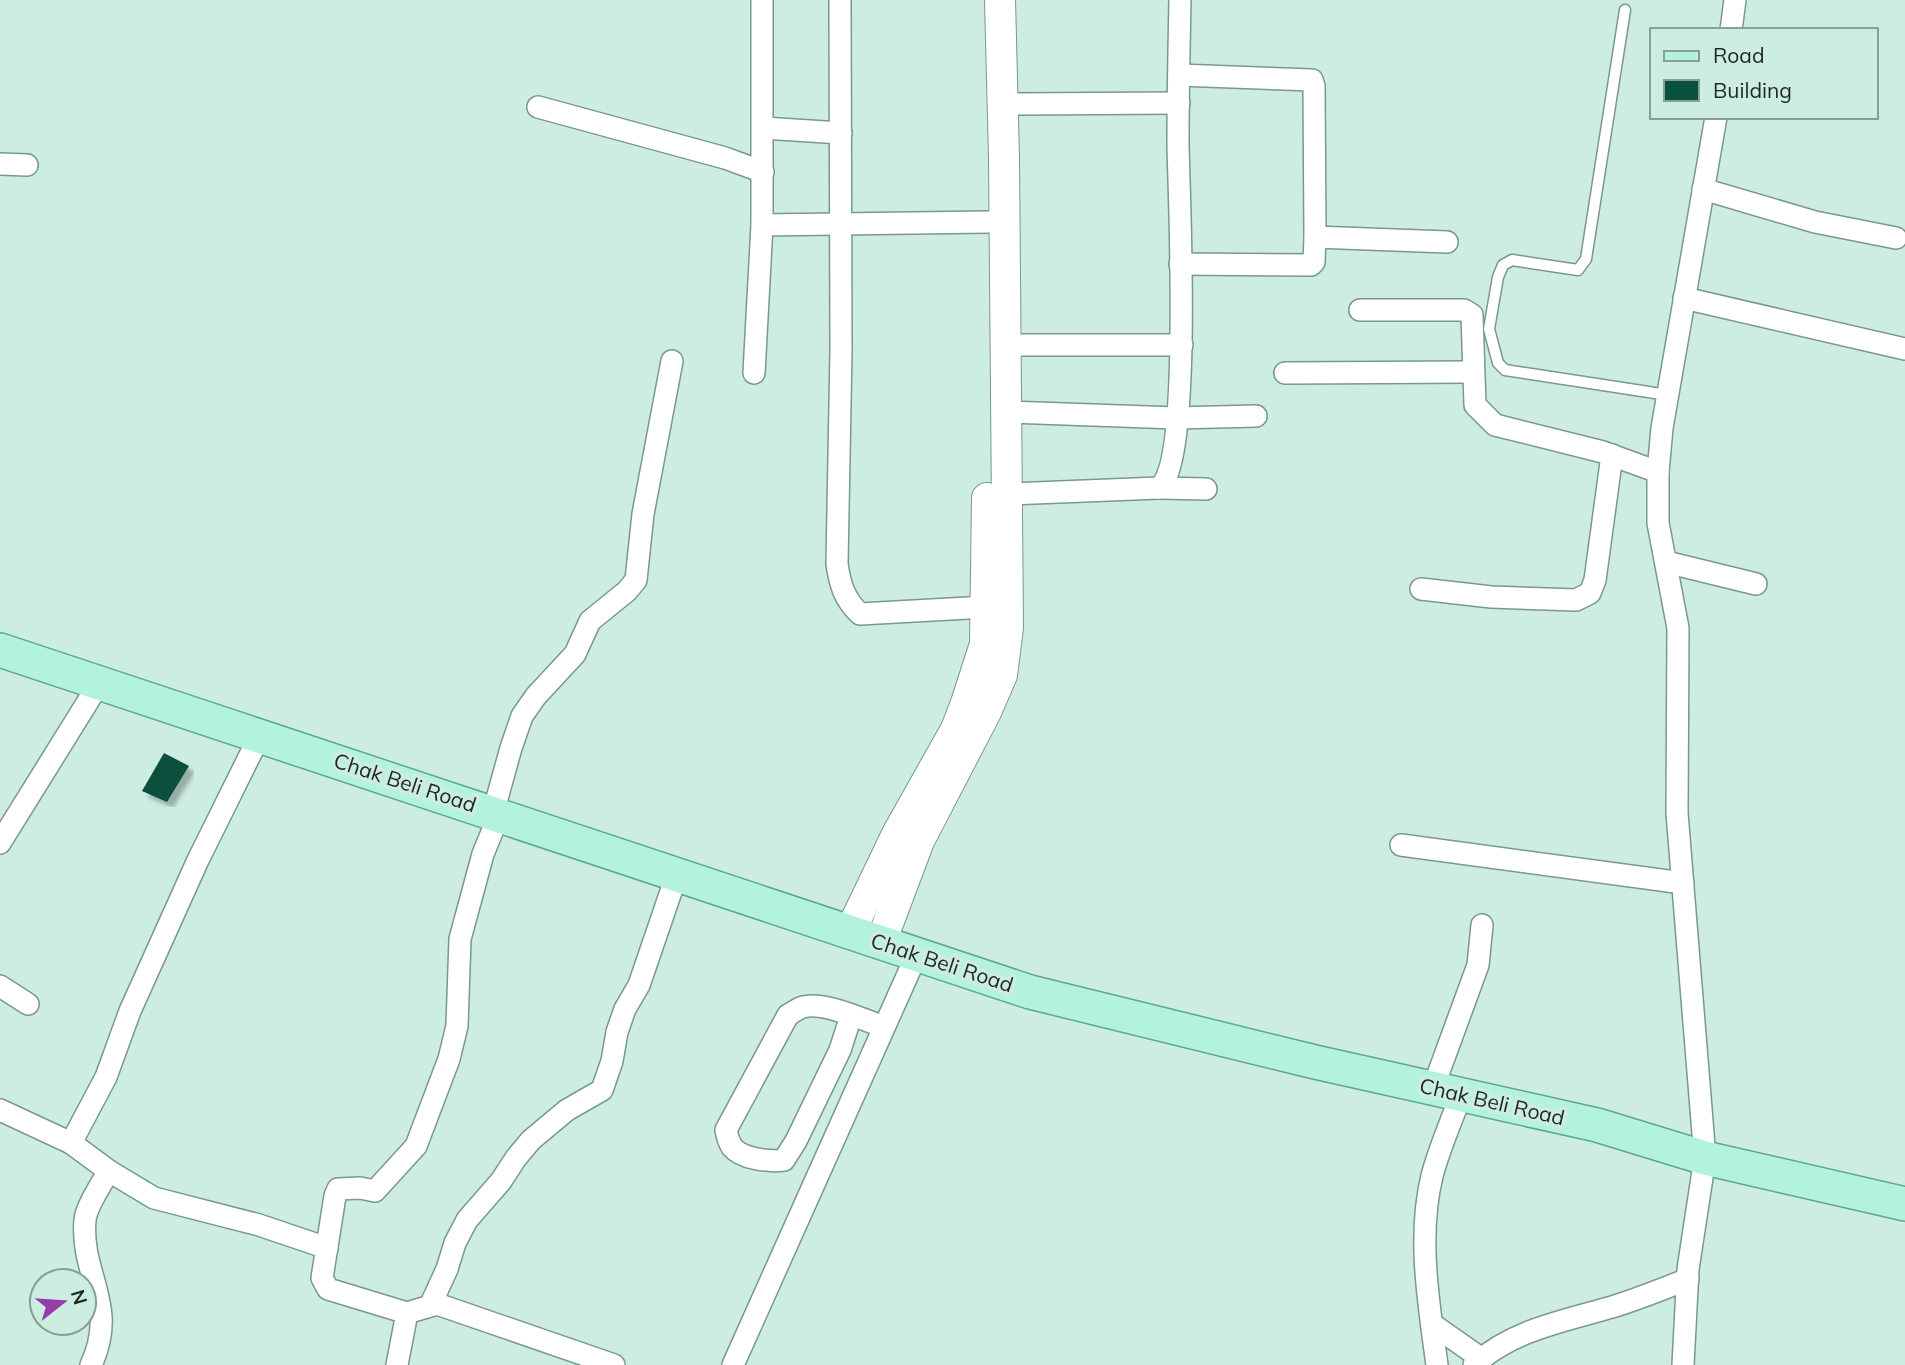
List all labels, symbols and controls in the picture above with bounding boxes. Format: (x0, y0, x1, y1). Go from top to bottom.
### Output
legend (1650, 28, 1877, 119)
text: Road (1713, 42, 1764, 68)
text: Building (1713, 77, 1792, 103)
street label: Chak Beli Road (331, 747, 480, 817)
street label: Chak Beli Road (868, 927, 1017, 997)
street label: Chak Beli Road (1417, 1072, 1567, 1130)
north arrow (28, 1267, 98, 1337)
text: N (66, 1287, 93, 1307)

